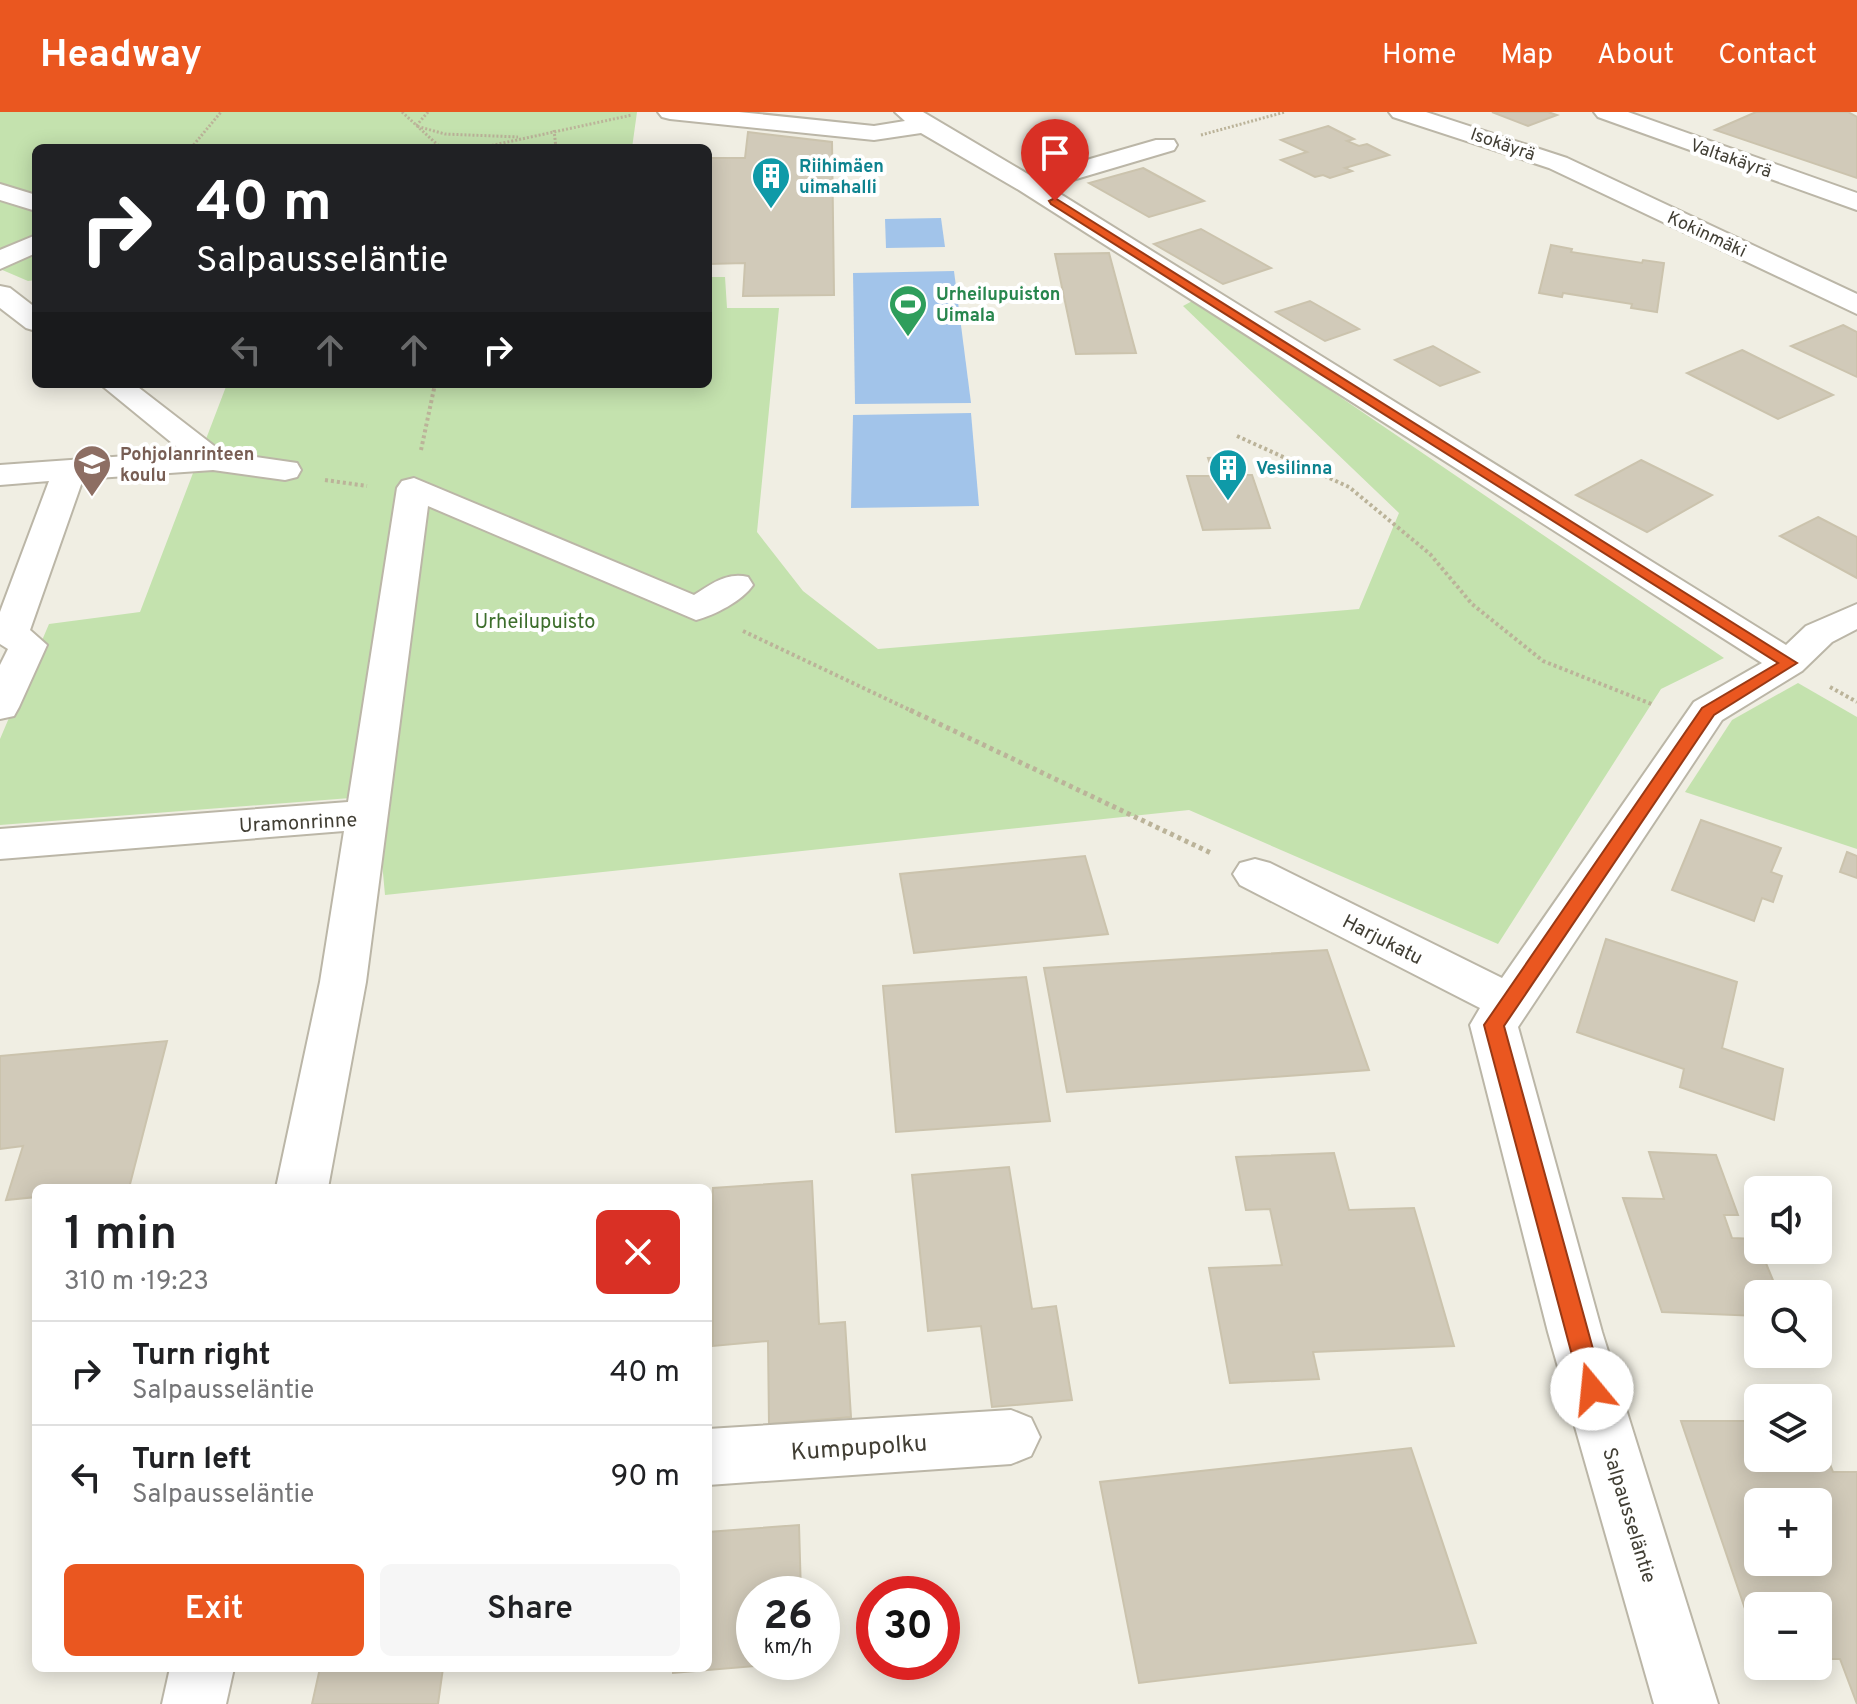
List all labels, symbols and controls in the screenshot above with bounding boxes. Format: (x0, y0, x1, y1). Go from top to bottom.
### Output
text: Headway (40, 32, 202, 81)
text: Home (1382, 38, 1456, 74)
text: Map (1500, 38, 1553, 74)
text: About (1597, 38, 1674, 74)
text: Contact (1718, 38, 1817, 74)
pin (1021, 119, 1089, 201)
street label: Isokäyrä (1467, 124, 1538, 167)
icon: arrive (1033, 131, 1077, 175)
street label: Valtakäyrä (1687, 135, 1774, 184)
building icon: Riihimäen uimahalli (750, 155, 792, 210)
place label: Riihimäen uimahalli (799, 156, 884, 200)
text: 40 m (196, 170, 332, 240)
icon: right (64, 176, 168, 280)
street label: Kokinmäki (1663, 207, 1750, 264)
text: Salpausseläntie (196, 239, 448, 285)
sports icon: Urheilupuiston Uimala (887, 283, 929, 338)
place label: Urheilupuiston Uimala (936, 284, 1060, 328)
icon: left (224, 328, 268, 372)
icon: ahead (308, 328, 352, 372)
icon: ahead (392, 328, 436, 372)
icon: right (476, 328, 520, 372)
school or university icon: Pohjolanrinteen koulu (71, 443, 113, 498)
place label: Pohjolanrinteen koulu (120, 444, 254, 488)
building icon: Vesilinna (1207, 447, 1249, 502)
place label: Vesilinna (1256, 458, 1332, 481)
park label: Urheilupuisto (475, 610, 595, 636)
street label: Uramonrinne (238, 808, 358, 840)
street label: Harjukatu (1337, 909, 1427, 972)
map controls (1744, 1176, 1832, 1680)
button: sound (1744, 1176, 1832, 1264)
text: 1 min (64, 1206, 177, 1266)
button: close (596, 1210, 680, 1294)
text: 310 m · 19:23 (64, 1266, 209, 1299)
button: search (1744, 1280, 1832, 1368)
text: Turn right (132, 1338, 270, 1375)
position arrow (1550, 1347, 1634, 1431)
icon: right (64, 1351, 108, 1395)
text: 40 m (610, 1355, 680, 1392)
text: Salpausseläntie (132, 1375, 314, 1408)
button: layers (1744, 1384, 1832, 1472)
street label: Kumpupolku (790, 1429, 928, 1469)
text: Turn left (132, 1442, 252, 1479)
street label: Salpausseläntie (1595, 1445, 1661, 1586)
icon: left (64, 1455, 108, 1499)
text: 90 m (611, 1459, 680, 1496)
text: Salpausseläntie (132, 1479, 314, 1512)
button: + (1744, 1488, 1832, 1576)
button: Exit (64, 1564, 364, 1656)
button: Share (380, 1564, 680, 1656)
speed limit sign: 30 (856, 1576, 960, 1680)
button: − (1744, 1592, 1832, 1680)
text: 26 (763, 1593, 813, 1643)
text: km/h (764, 1635, 812, 1661)

